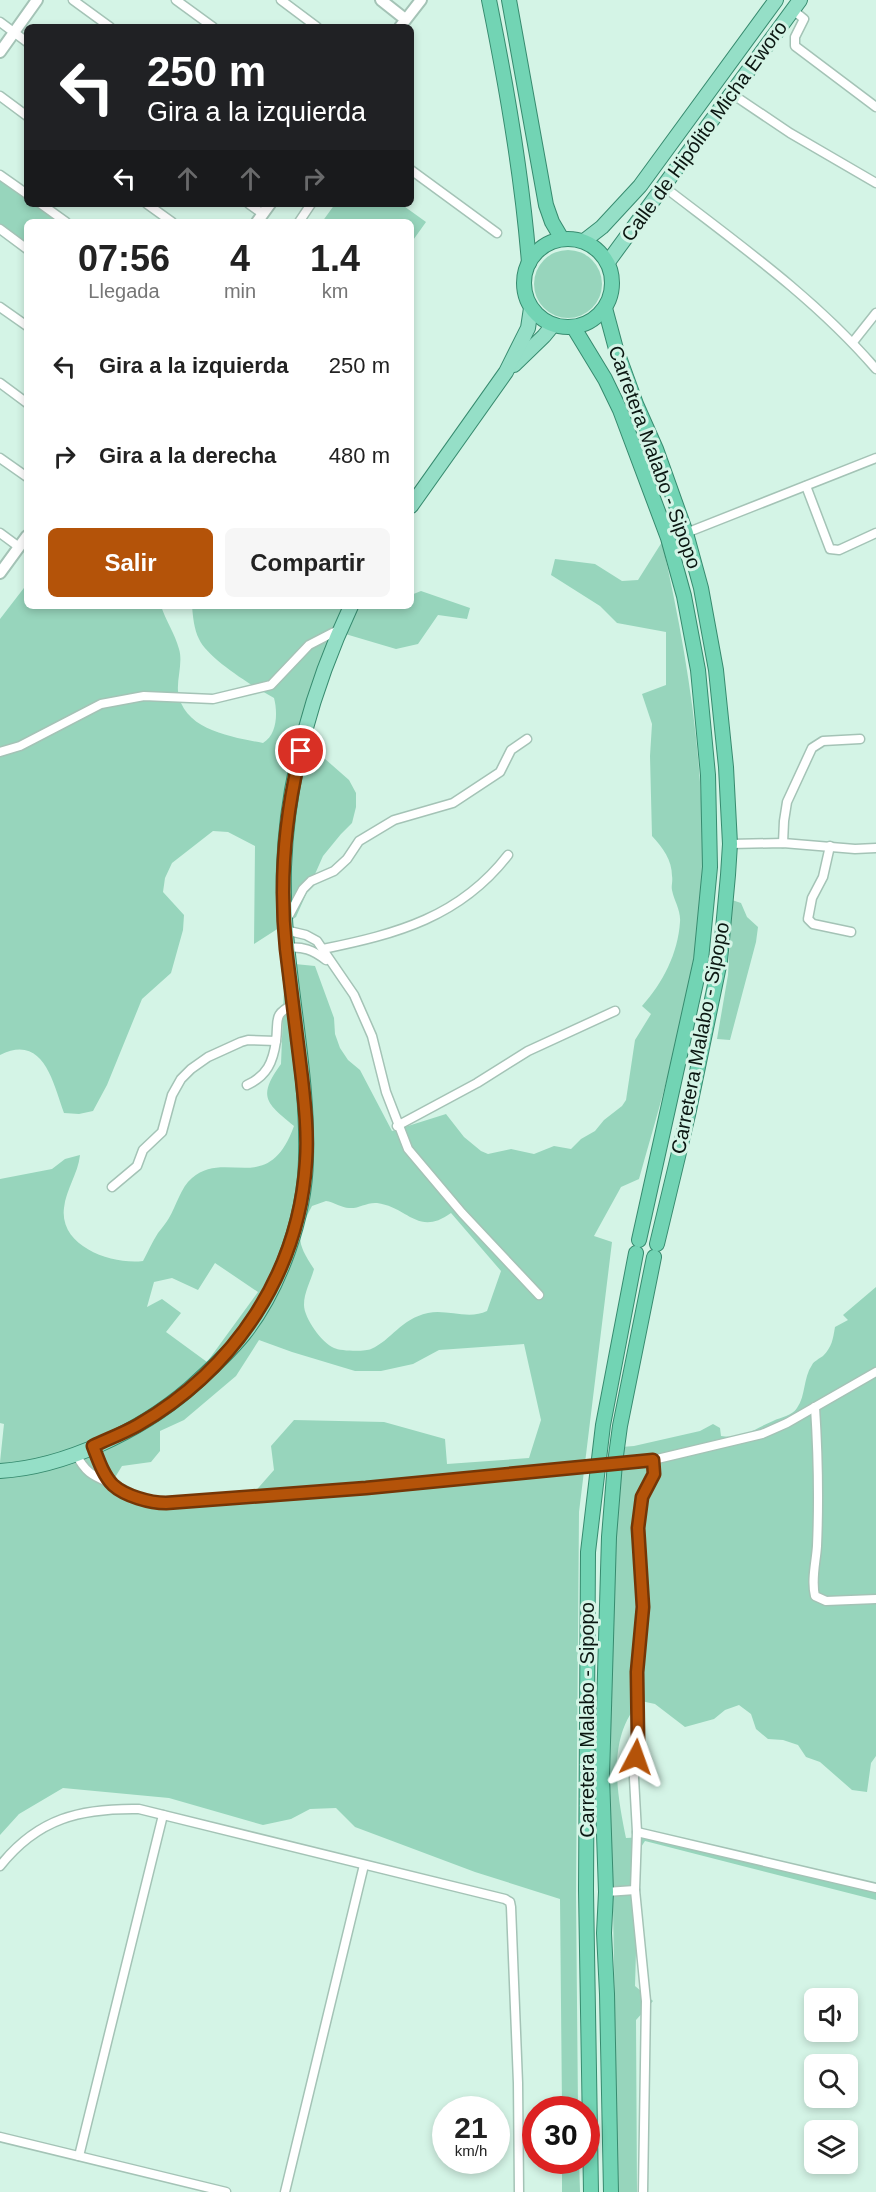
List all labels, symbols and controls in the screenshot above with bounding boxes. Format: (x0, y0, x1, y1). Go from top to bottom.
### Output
street label: Calle de Hipólito Micha Eworo (617, 17, 791, 245)
icon: left (48, 48, 126, 126)
text: 250 m (147, 48, 266, 95)
text: Gira a la izquierda (147, 97, 366, 127)
icon: left (108, 162, 141, 195)
icon: ahead (171, 162, 204, 195)
icon: ahead (234, 162, 267, 195)
icon: right (297, 162, 330, 195)
text: 07:56 (78, 238, 170, 279)
text: 4 (230, 238, 250, 279)
text: 1.4 (310, 238, 360, 279)
text: Llegada (88, 280, 160, 302)
text: min (224, 280, 256, 302)
text: km (322, 280, 348, 302)
street label: Carretera Malabo - Sipopo (604, 343, 706, 571)
icon: left (48, 350, 81, 383)
text: Gira a la izquierda (99, 353, 289, 378)
text: 250 m (329, 353, 390, 378)
icon: right (48, 440, 81, 473)
text: Gira a la derecha (99, 443, 276, 468)
text: 480 m (329, 443, 390, 468)
button: Salir (48, 528, 213, 597)
button: Compartir (225, 528, 390, 597)
pin (275, 725, 326, 776)
icon: arrive (284, 734, 317, 767)
street label: Carretera Malabo - Sipopo (667, 920, 733, 1156)
street label: Carretera Malabo - Sipopo (576, 1602, 598, 1838)
position arrow (604, 1725, 668, 1789)
map controls (804, 1988, 858, 2174)
button: sound (804, 1988, 858, 2042)
button: search (804, 2054, 858, 2108)
speed limit sign: 30 (522, 2096, 600, 2174)
text: 21 (454, 2111, 488, 2144)
button: layers (804, 2120, 858, 2174)
text: km/h (455, 2142, 487, 2159)

